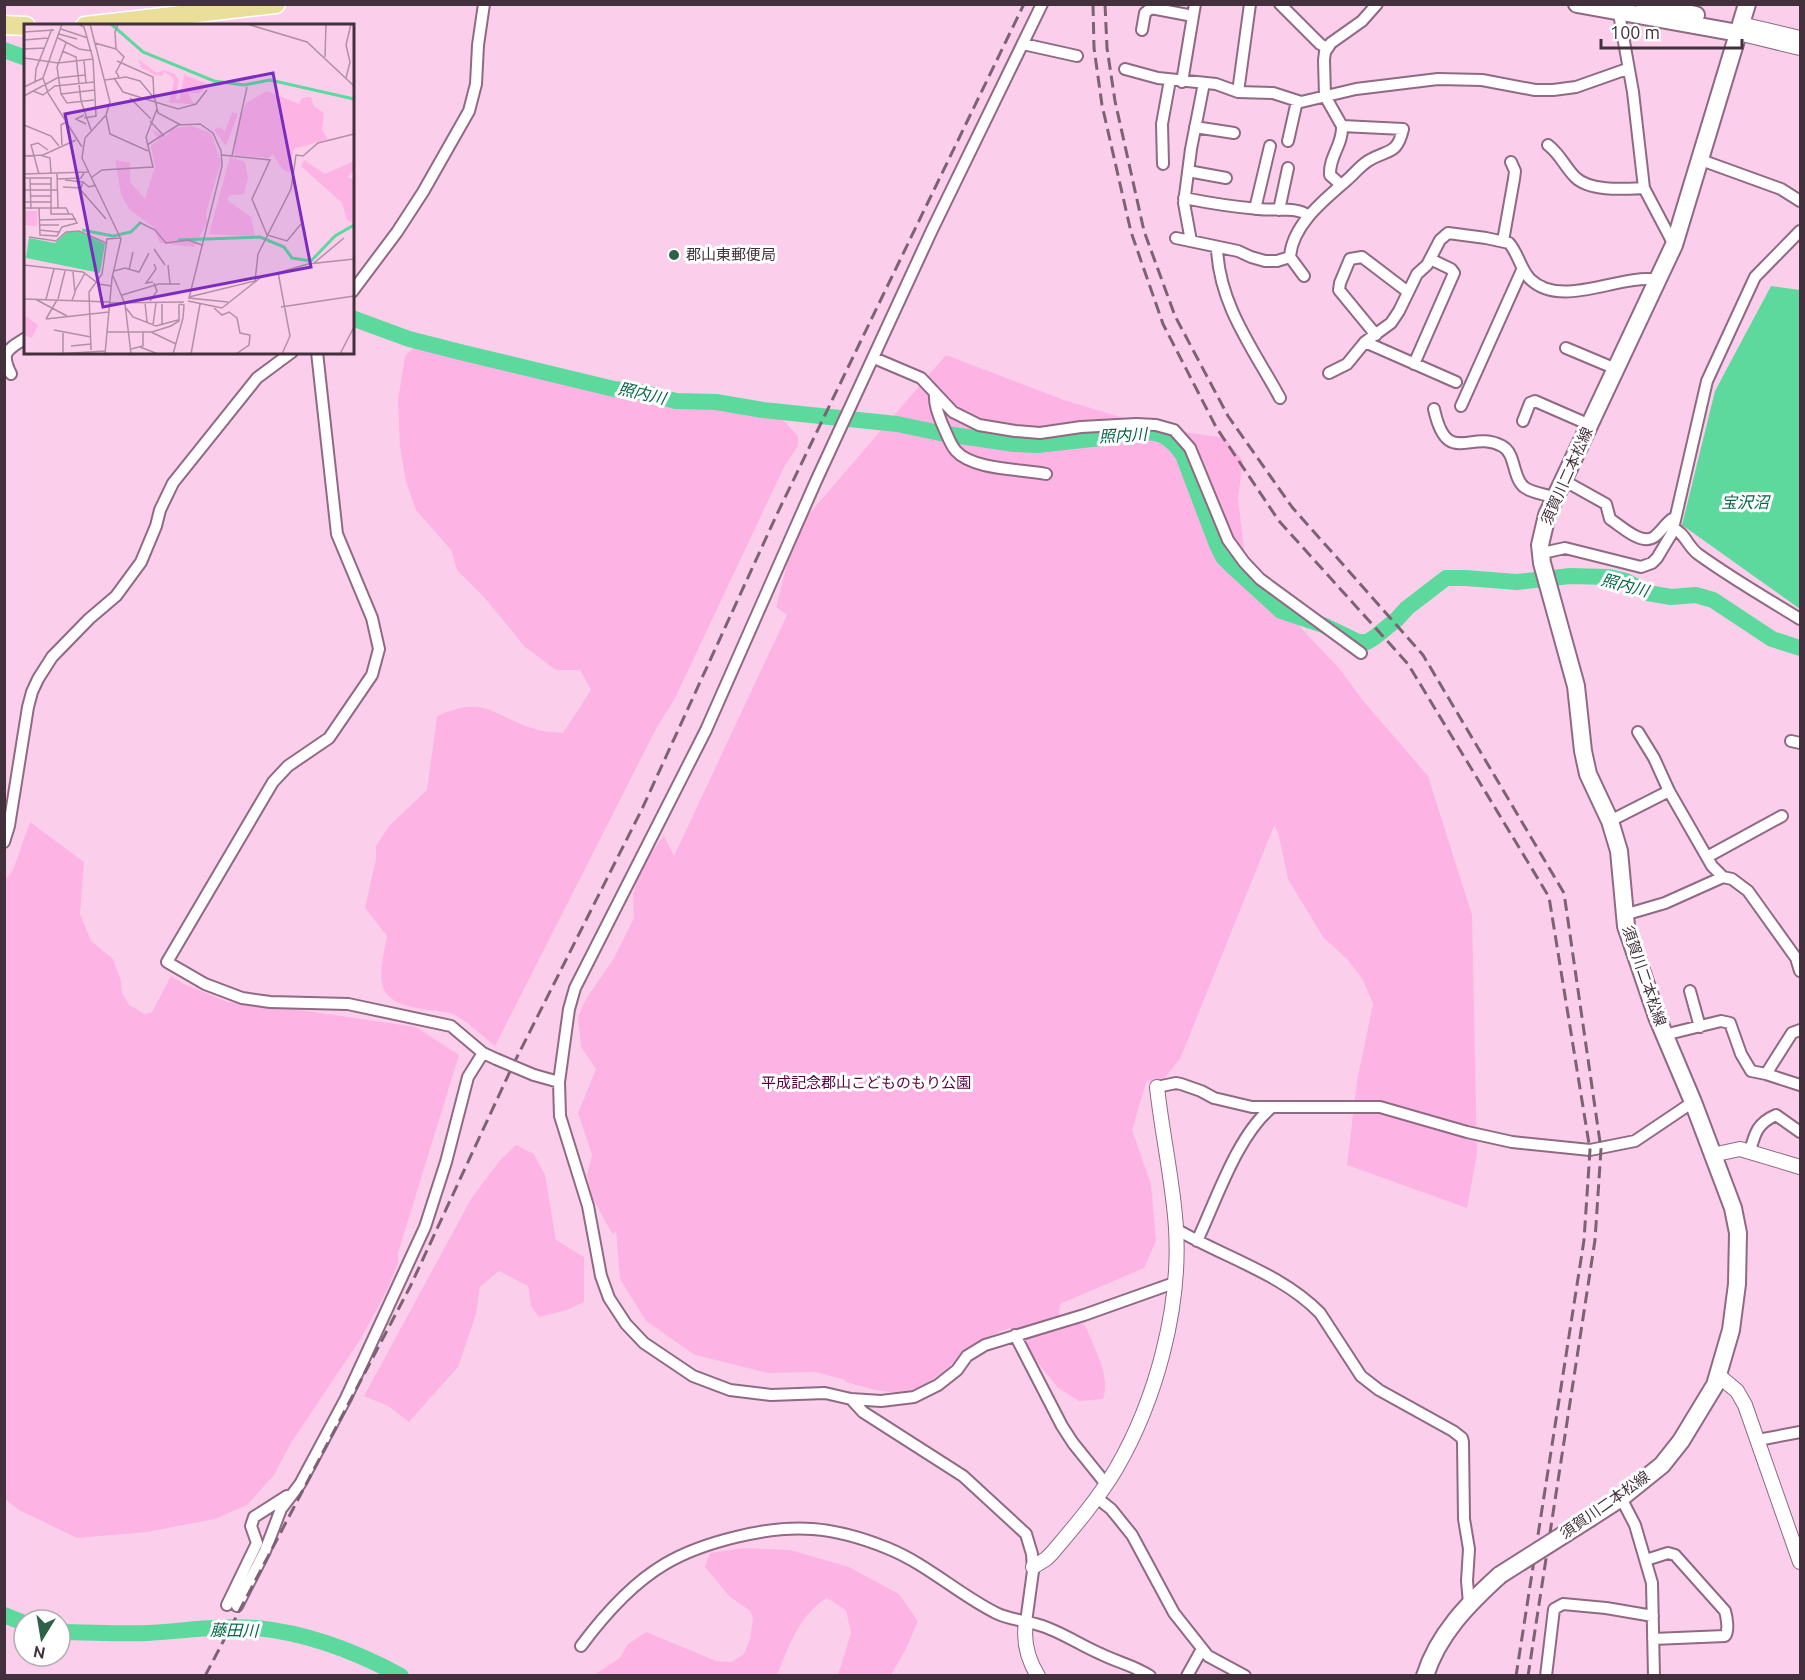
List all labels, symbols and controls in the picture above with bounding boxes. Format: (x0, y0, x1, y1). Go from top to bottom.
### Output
scale bar (1601, 12, 1742, 50)
text: 100 m (1610, 22, 1660, 42)
inset map (24, 24, 354, 354)
place label: 郡山東郵便局 (686, 246, 776, 263)
marker: 郡山東郵便局 (667, 248, 681, 262)
water label: 照内川 (617, 379, 669, 408)
street label: 須賀川二本松線 (1537, 424, 1596, 527)
water label: 照内川 (1099, 425, 1149, 445)
water label: 宝沢沼 (1721, 493, 1771, 511)
water label: 照内川 (1599, 570, 1652, 600)
street label: 須賀川二本松線 (1619, 923, 1670, 1028)
park label: 平成記念郡山こどものもり公園 (761, 1074, 971, 1091)
street label: 須賀川二本松線 (1557, 1468, 1653, 1542)
north arrow (12, 1608, 72, 1668)
water label: 藤田川 (210, 1621, 260, 1639)
text: N (32, 1643, 47, 1663)

